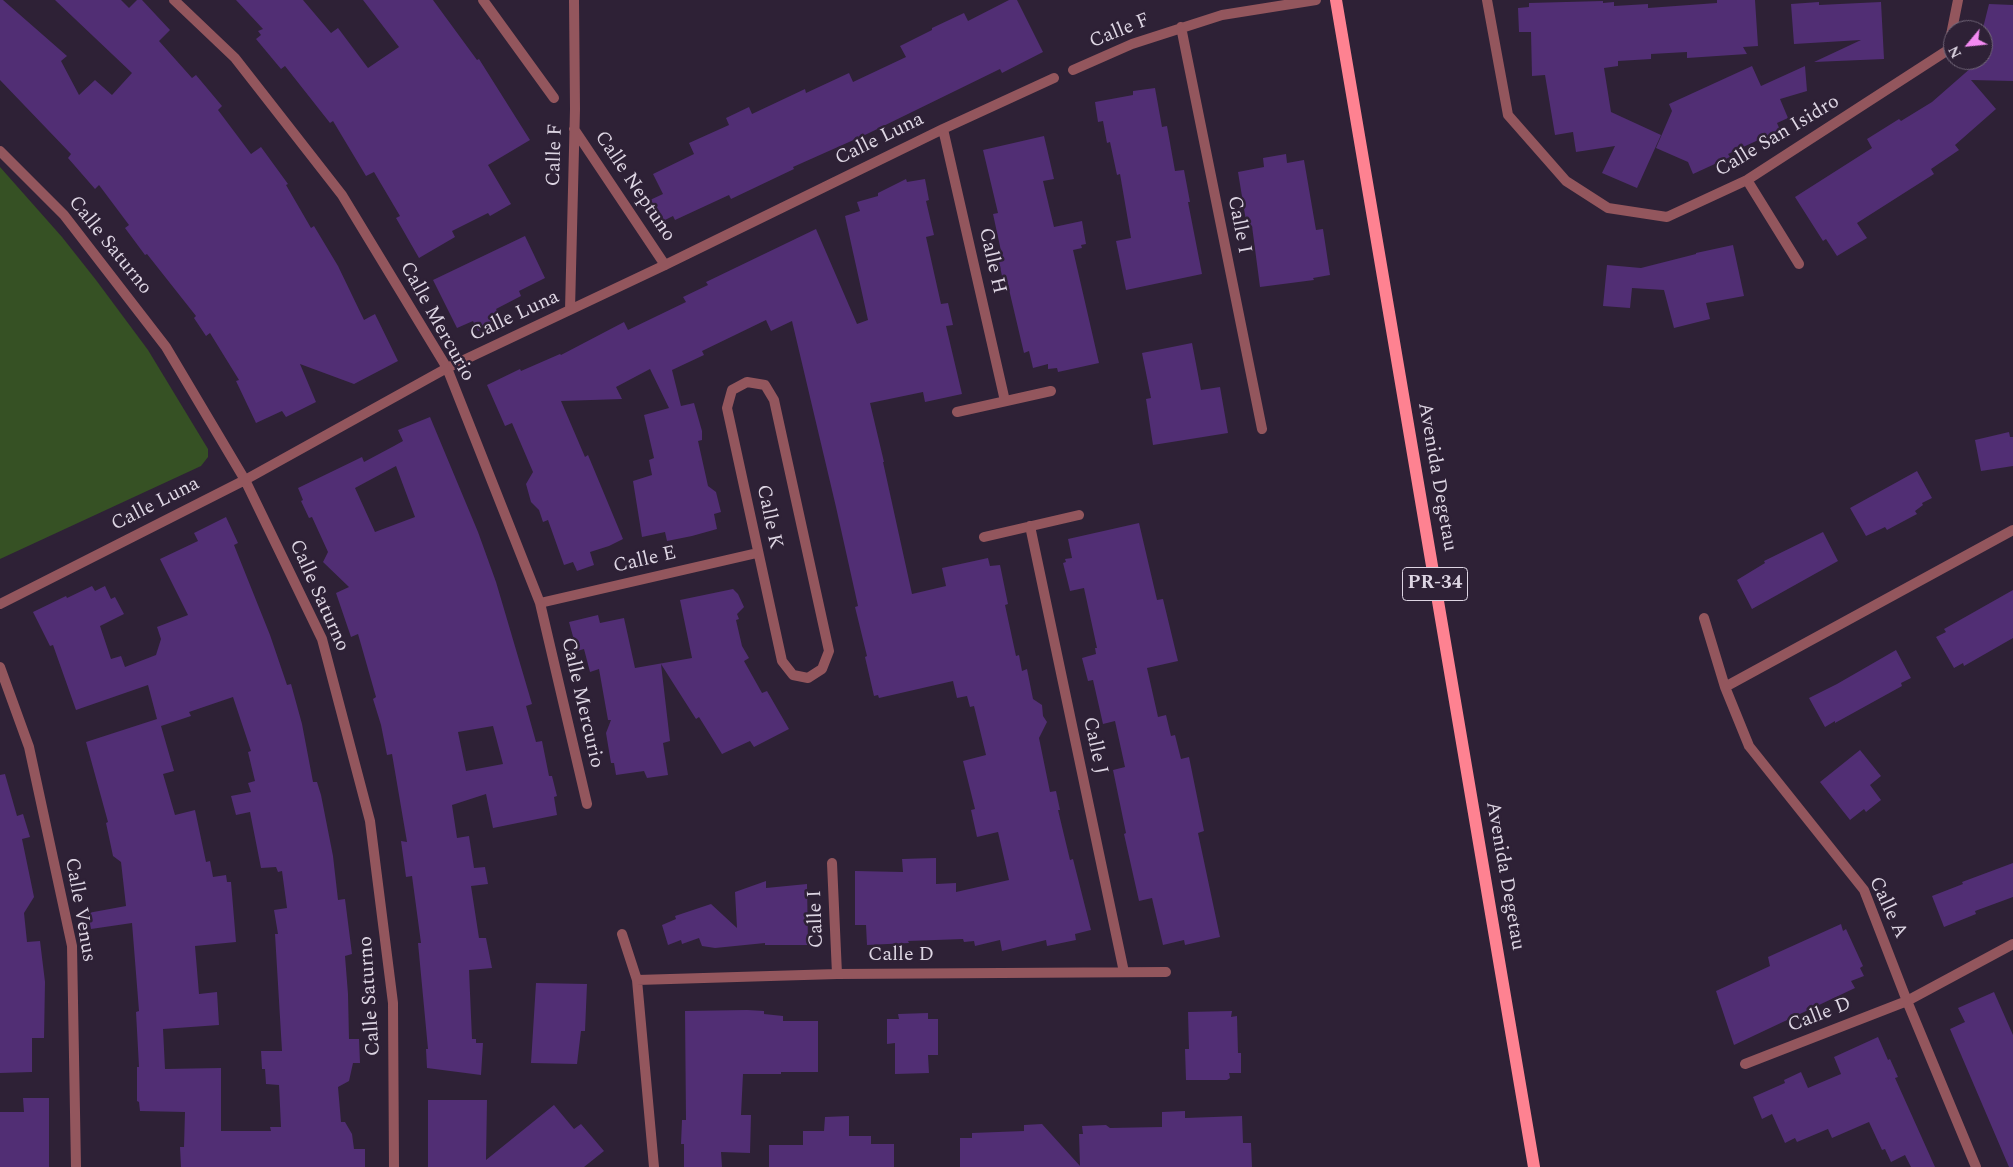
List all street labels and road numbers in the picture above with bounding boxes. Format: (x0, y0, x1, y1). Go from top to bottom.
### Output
street label: Calle F (1086, 9, 1154, 55)
street label: Calle San Isidro (1712, 90, 1844, 184)
street label: Calle Luna (832, 108, 928, 172)
street label: Calle F (543, 123, 569, 187)
street label: Calle Neptuno (588, 127, 680, 247)
street label: Calle Saturno (62, 192, 156, 300)
street label: Calle I (1221, 194, 1255, 256)
street label: Calle H (972, 226, 1010, 296)
street label: Calle Mercurio (393, 258, 479, 386)
street label: Calle Luna (467, 286, 563, 348)
street label: Avenida Degetau (1411, 401, 1461, 553)
street label: Calle Luna (108, 473, 204, 537)
street label: Calle K (750, 483, 786, 551)
street label: Calle Saturno (283, 536, 353, 656)
street label: Calle E (611, 542, 679, 580)
road number: PR-34 (1402, 568, 1468, 600)
street label: Calle Mercurio (554, 635, 608, 771)
street label: Calle J (1076, 715, 1112, 777)
street label: Avenida Degetau (1479, 800, 1529, 952)
street label: Calle Venus (58, 856, 100, 964)
street label: Calle A (1862, 873, 1912, 943)
street label: Calle I (804, 889, 830, 949)
street label: Calle Saturno (355, 935, 387, 1057)
street label: Calle D (868, 944, 934, 968)
street label: Calle D (1785, 993, 1855, 1039)

